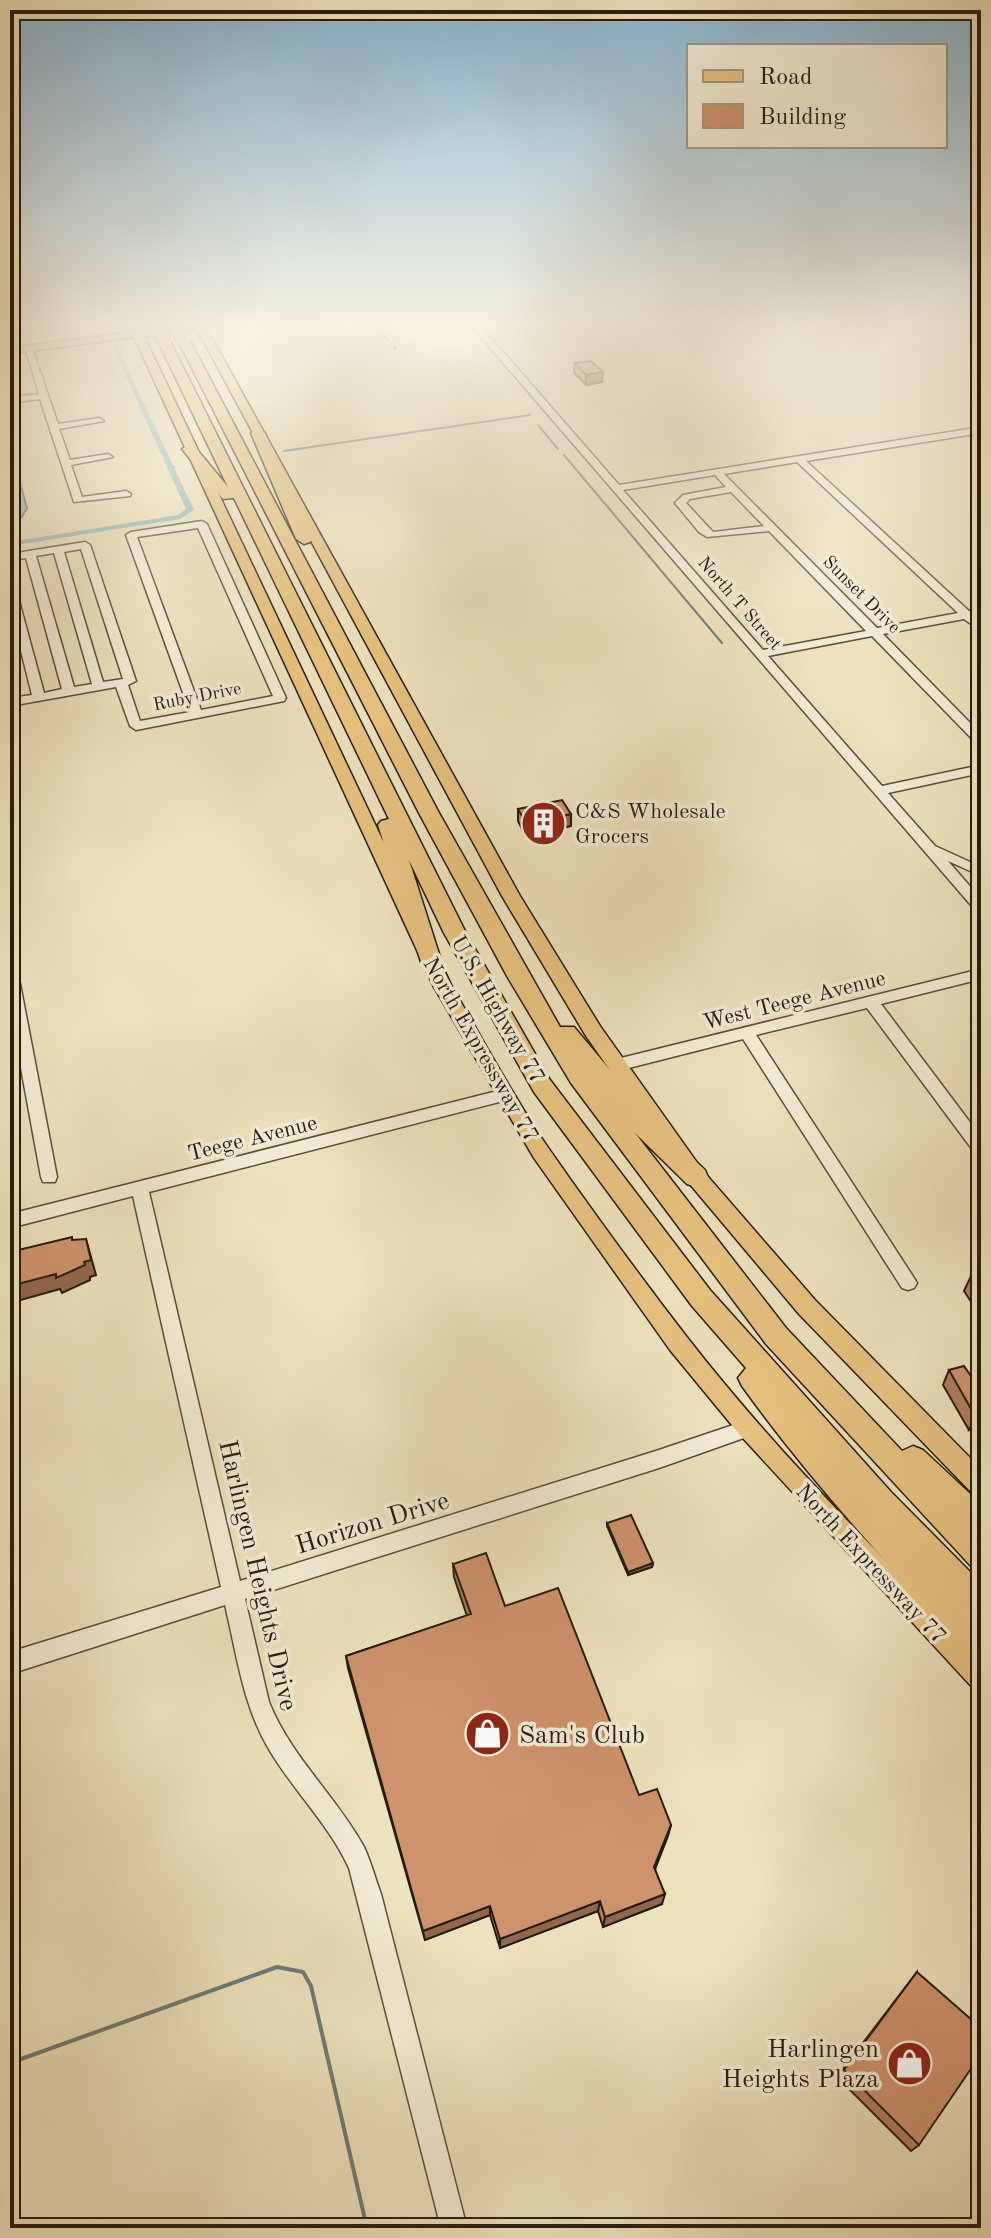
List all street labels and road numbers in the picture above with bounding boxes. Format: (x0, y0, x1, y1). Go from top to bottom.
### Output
street label: Sunset Drive (819, 553, 903, 637)
street label: North T Street (694, 554, 784, 654)
street label: Ruby Drive (152, 680, 243, 714)
street label: U.S. Highway 77 (446, 932, 548, 1088)
street label: North Expressway 77 (418, 954, 542, 1146)
street label: West Teege Avenue (701, 968, 888, 1034)
street label: Teege Avenue (186, 1112, 319, 1166)
street label: Harlingen Heights Drive (213, 1437, 301, 1713)
street label: North Expressway 77 (791, 1480, 950, 1648)
street label: Horizon Drive (293, 1488, 453, 1560)

